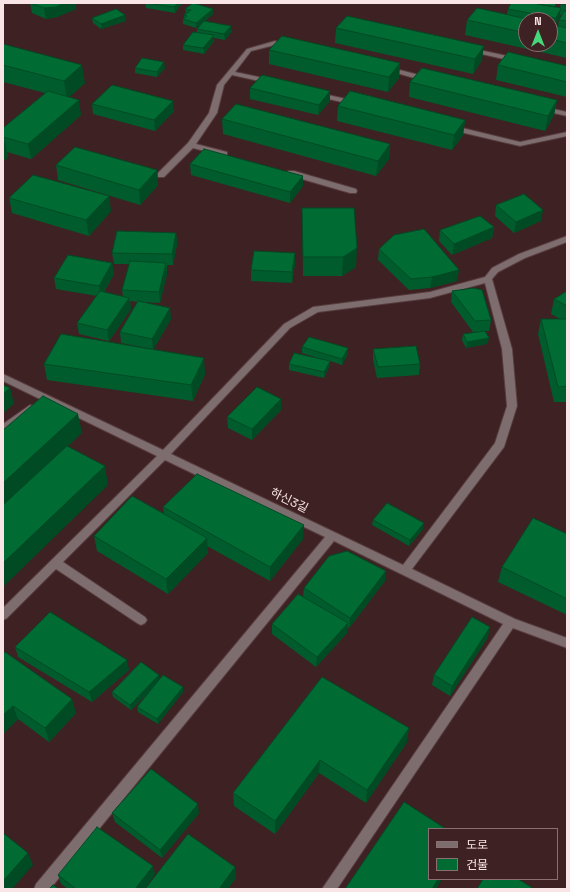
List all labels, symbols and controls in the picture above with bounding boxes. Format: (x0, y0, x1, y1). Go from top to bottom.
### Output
north arrow (518, 12, 558, 52)
text: N (534, 14, 542, 28)
street label: 하신3길 (268, 486, 310, 516)
legend (428, 828, 558, 880)
text: 도로 (466, 837, 488, 853)
text: 건물 (466, 857, 488, 873)

